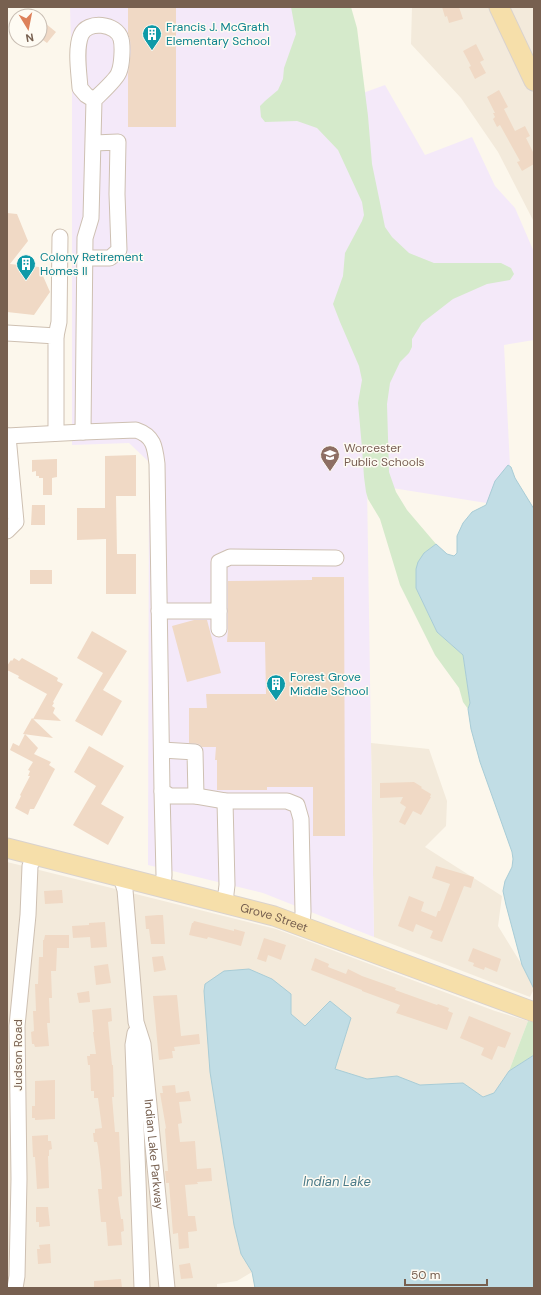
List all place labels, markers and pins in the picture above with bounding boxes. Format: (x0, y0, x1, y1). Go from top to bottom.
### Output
place label: Francis J. McGrath Elementary School (166, 19, 270, 49)
building icon: Francis J. McGrath Elementary School (141, 23, 163, 51)
place label: Colony Retirement Homes II (40, 249, 143, 279)
building icon: Colony Retirement Homes II (15, 253, 37, 281)
place label: Worcester Public Schools (344, 440, 425, 470)
school or university icon: Worcester Public Schools (319, 444, 341, 472)
place label: Forest Grove Middle School (290, 669, 368, 699)
building icon: Forest Grove Middle School (265, 673, 287, 701)

